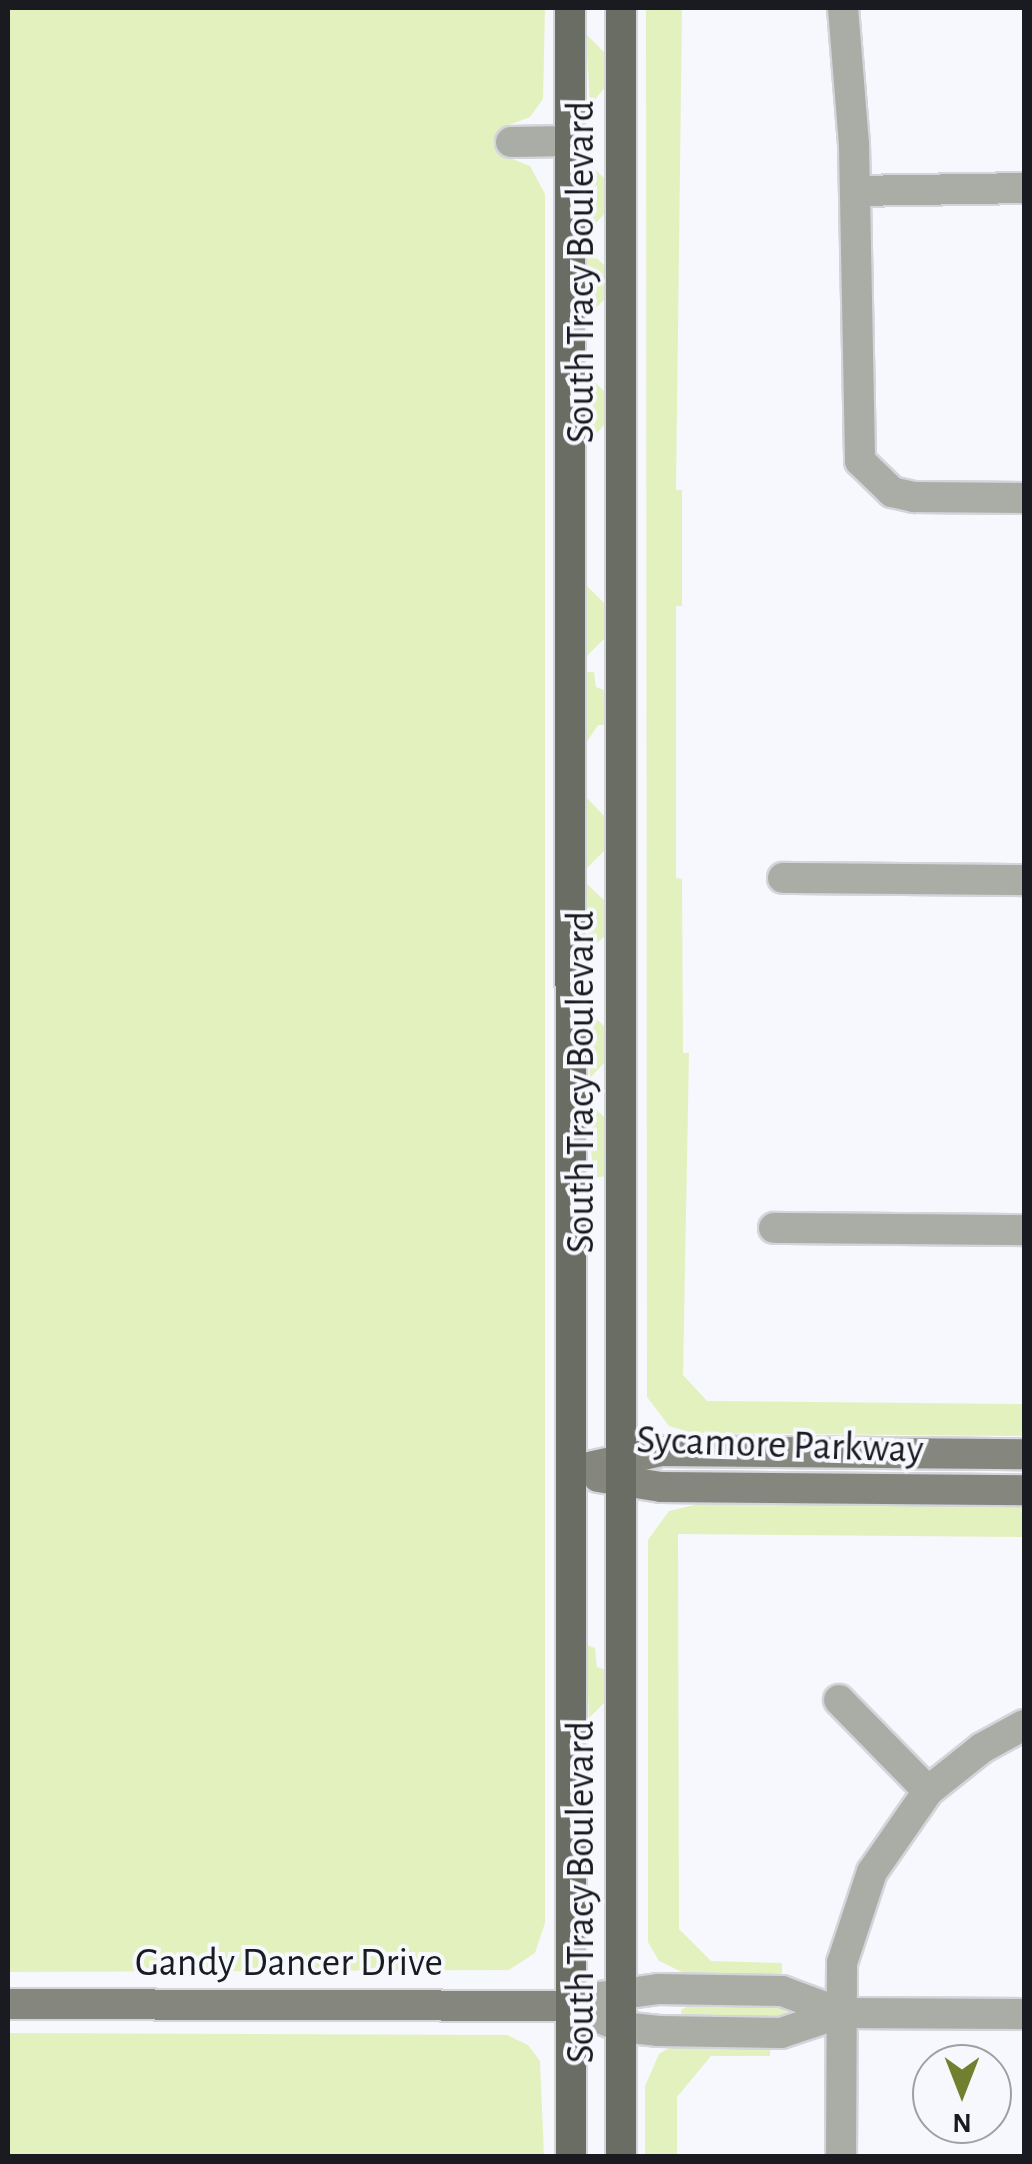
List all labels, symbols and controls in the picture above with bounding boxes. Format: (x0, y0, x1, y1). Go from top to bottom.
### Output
street label: South Tracy Boulevard (557, 101, 605, 443)
street label: South Tracy Boulevard (557, 911, 605, 1253)
street label: Sycamore Parkway (636, 1416, 924, 1474)
street label: South Tracy Boulevard (557, 1721, 605, 2063)
street label: Gandy Dancer Drive (135, 1939, 443, 1987)
north arrow (912, 2044, 1012, 2144)
text: N (952, 2108, 972, 2136)

